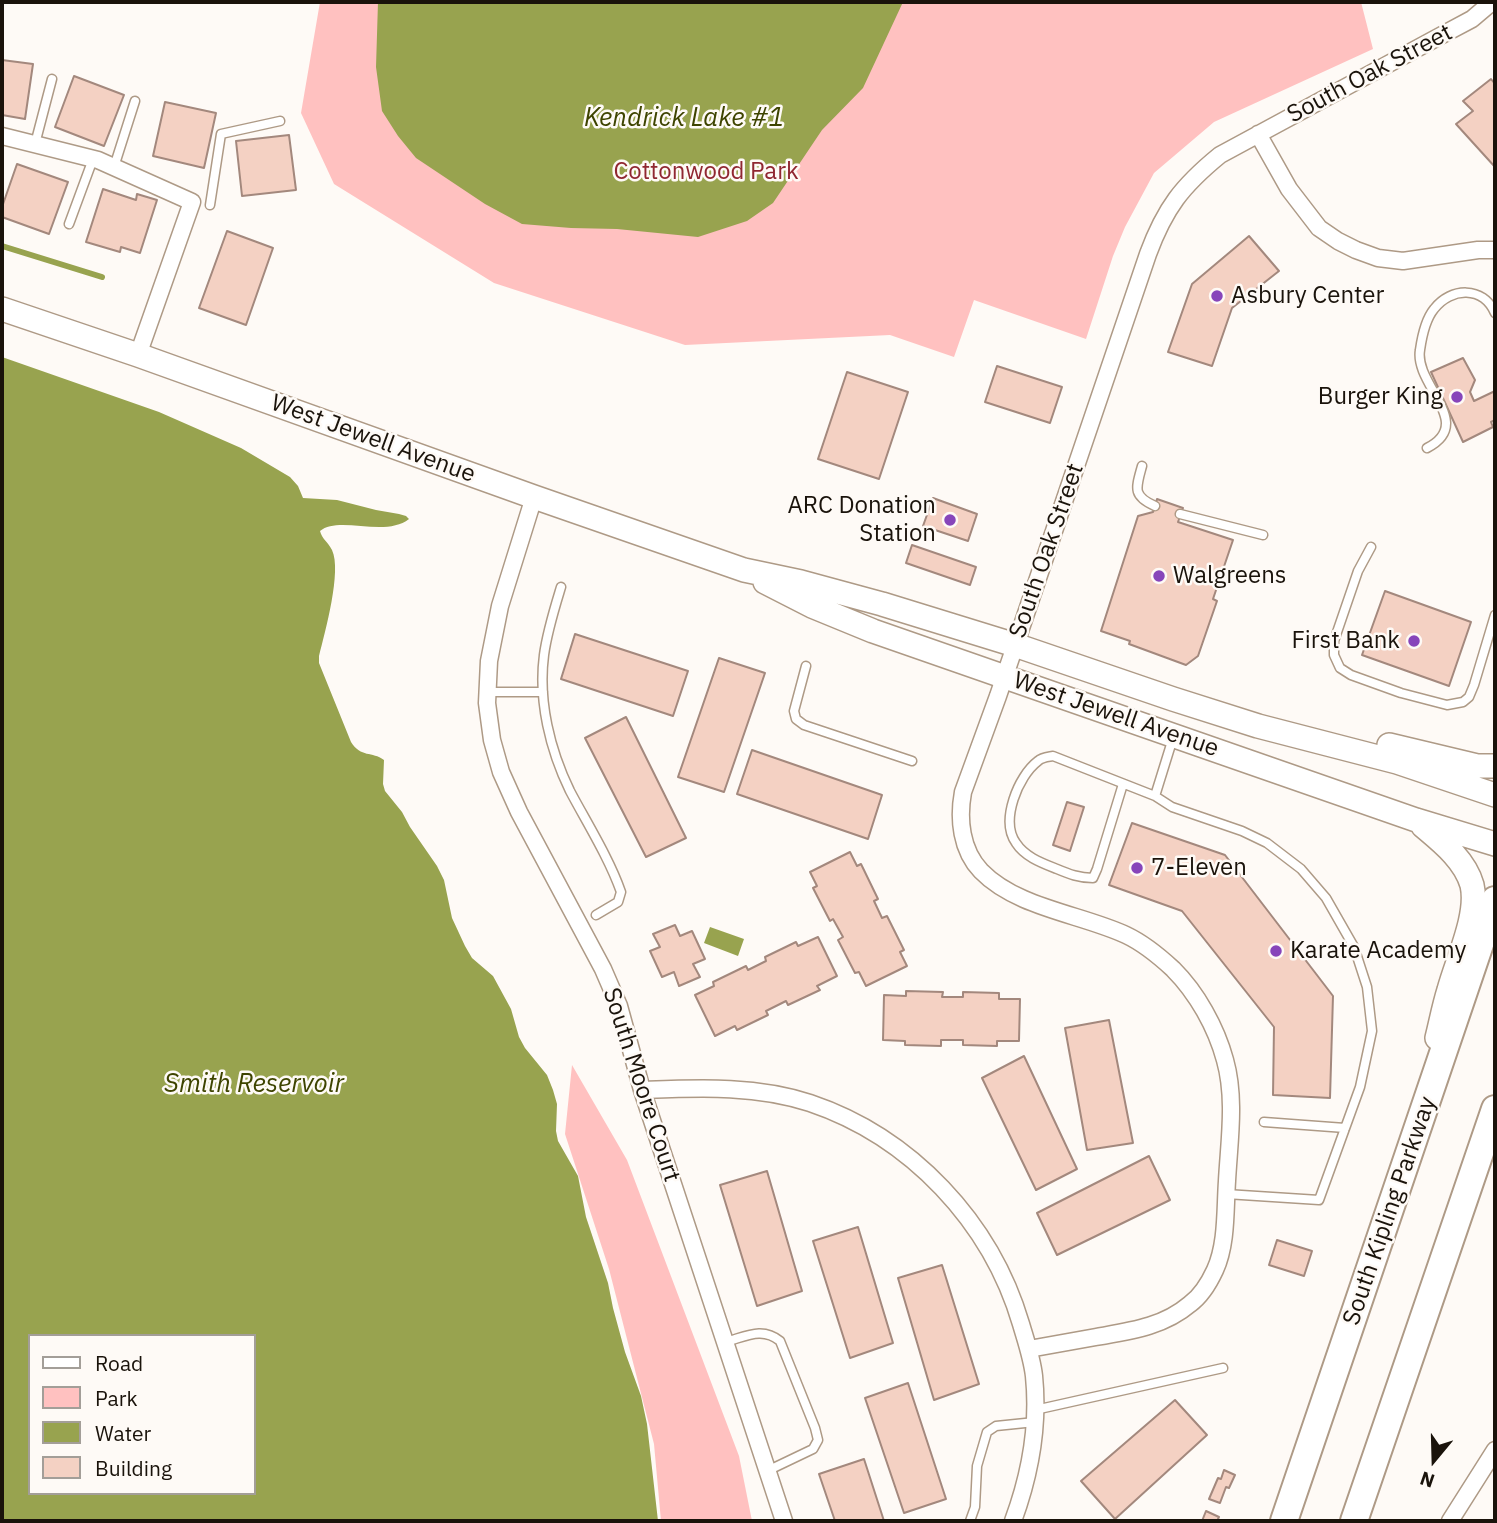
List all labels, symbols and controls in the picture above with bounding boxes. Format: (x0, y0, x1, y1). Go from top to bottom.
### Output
street label: South Oak Street (1283, 18, 1457, 130)
water label: Kendrick Lake #1 (584, 102, 784, 134)
park label: Cottonwood Park (613, 158, 799, 186)
place label: Asbury Center (1231, 282, 1384, 310)
marker: Asbury Center (1209, 288, 1225, 304)
place label: Burger King (1318, 383, 1443, 411)
street label: West Jewell Avenue (267, 389, 479, 489)
marker: Burger King (1449, 389, 1465, 405)
street label: South Oak Street (1004, 460, 1090, 642)
place label: ARC Donation Station (787, 492, 936, 548)
marker: ARC Donation Station (942, 512, 958, 528)
place label: Walgreens (1173, 562, 1287, 590)
marker: Walgreens (1151, 568, 1167, 584)
place label: First Bank (1291, 627, 1400, 655)
marker: First Bank (1406, 633, 1422, 649)
street label: West Jewell Avenue (1010, 666, 1222, 764)
place label: 7-Eleven (1151, 854, 1247, 882)
marker: 7-Eleven (1129, 860, 1145, 876)
place label: Karate Academy (1290, 937, 1466, 965)
marker: Karate Academy (1268, 943, 1284, 959)
street label: South Moore Court (596, 985, 686, 1185)
water label: Smith Reservoir (164, 1068, 344, 1100)
street label: South Kipling Parkway (1337, 1093, 1443, 1329)
legend (28, 1334, 256, 1495)
text: Road (95, 1349, 143, 1377)
text: Park (95, 1384, 138, 1412)
text: Water (95, 1419, 151, 1447)
north arrow (1399, 1425, 1469, 1495)
text: Building (95, 1454, 172, 1482)
text: N (1417, 1466, 1438, 1493)

